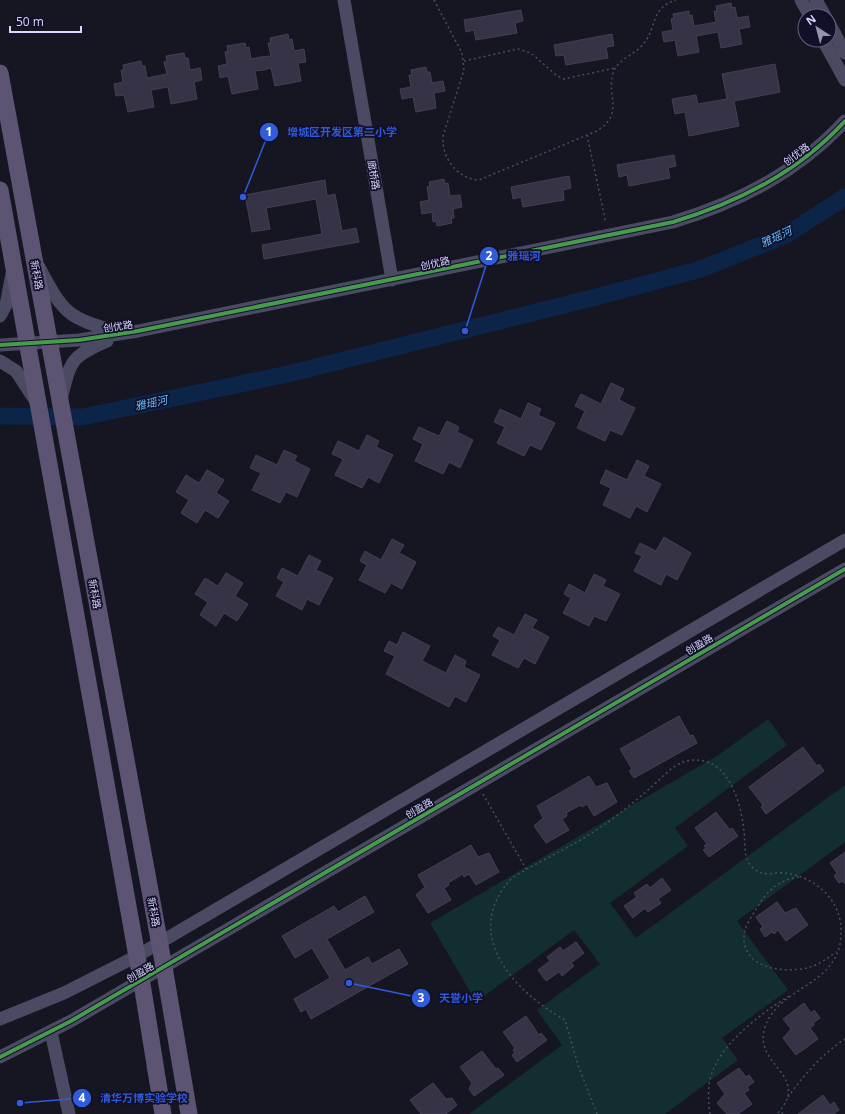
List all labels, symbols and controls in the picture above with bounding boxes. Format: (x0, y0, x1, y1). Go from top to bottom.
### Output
scale bar (10, 8, 81, 34)
north arrow (797, 8, 837, 48)
text: N (803, 11, 819, 28)
text: 50 m (16, 13, 44, 30)
callout: 增城区开发区第二小学 (259, 120, 405, 143)
text: 1 (266, 123, 272, 140)
text: 增城区开发区第二小学 (287, 124, 397, 139)
street label: 创优路 (780, 139, 812, 169)
street label: 廊桥路 (365, 159, 383, 191)
water label: 雅瑶河 (758, 222, 796, 250)
callout: 雅瑶河 (479, 244, 548, 267)
text: 2 (486, 247, 493, 264)
text: 雅瑶河 (508, 248, 541, 263)
street label: 创优路 (419, 253, 451, 273)
street label: 新科路 (28, 259, 46, 291)
street label: 创优路 (102, 317, 134, 335)
water label: 雅瑶河 (133, 391, 171, 413)
street label: 新科路 (86, 578, 104, 610)
street label: 创盈路 (683, 630, 715, 658)
street label: 创盈路 (403, 794, 435, 822)
street label: 新科路 (145, 896, 163, 928)
street label: 创盈路 (124, 958, 156, 986)
callout: 天誉小学 (411, 987, 491, 1010)
text: 3 (418, 989, 425, 1006)
text: 天誉小学 (439, 990, 483, 1005)
callout: 清华万博实验学校 (72, 1087, 196, 1110)
text: 4 (79, 1089, 86, 1106)
text: 清华万博实验学校 (100, 1090, 188, 1105)

